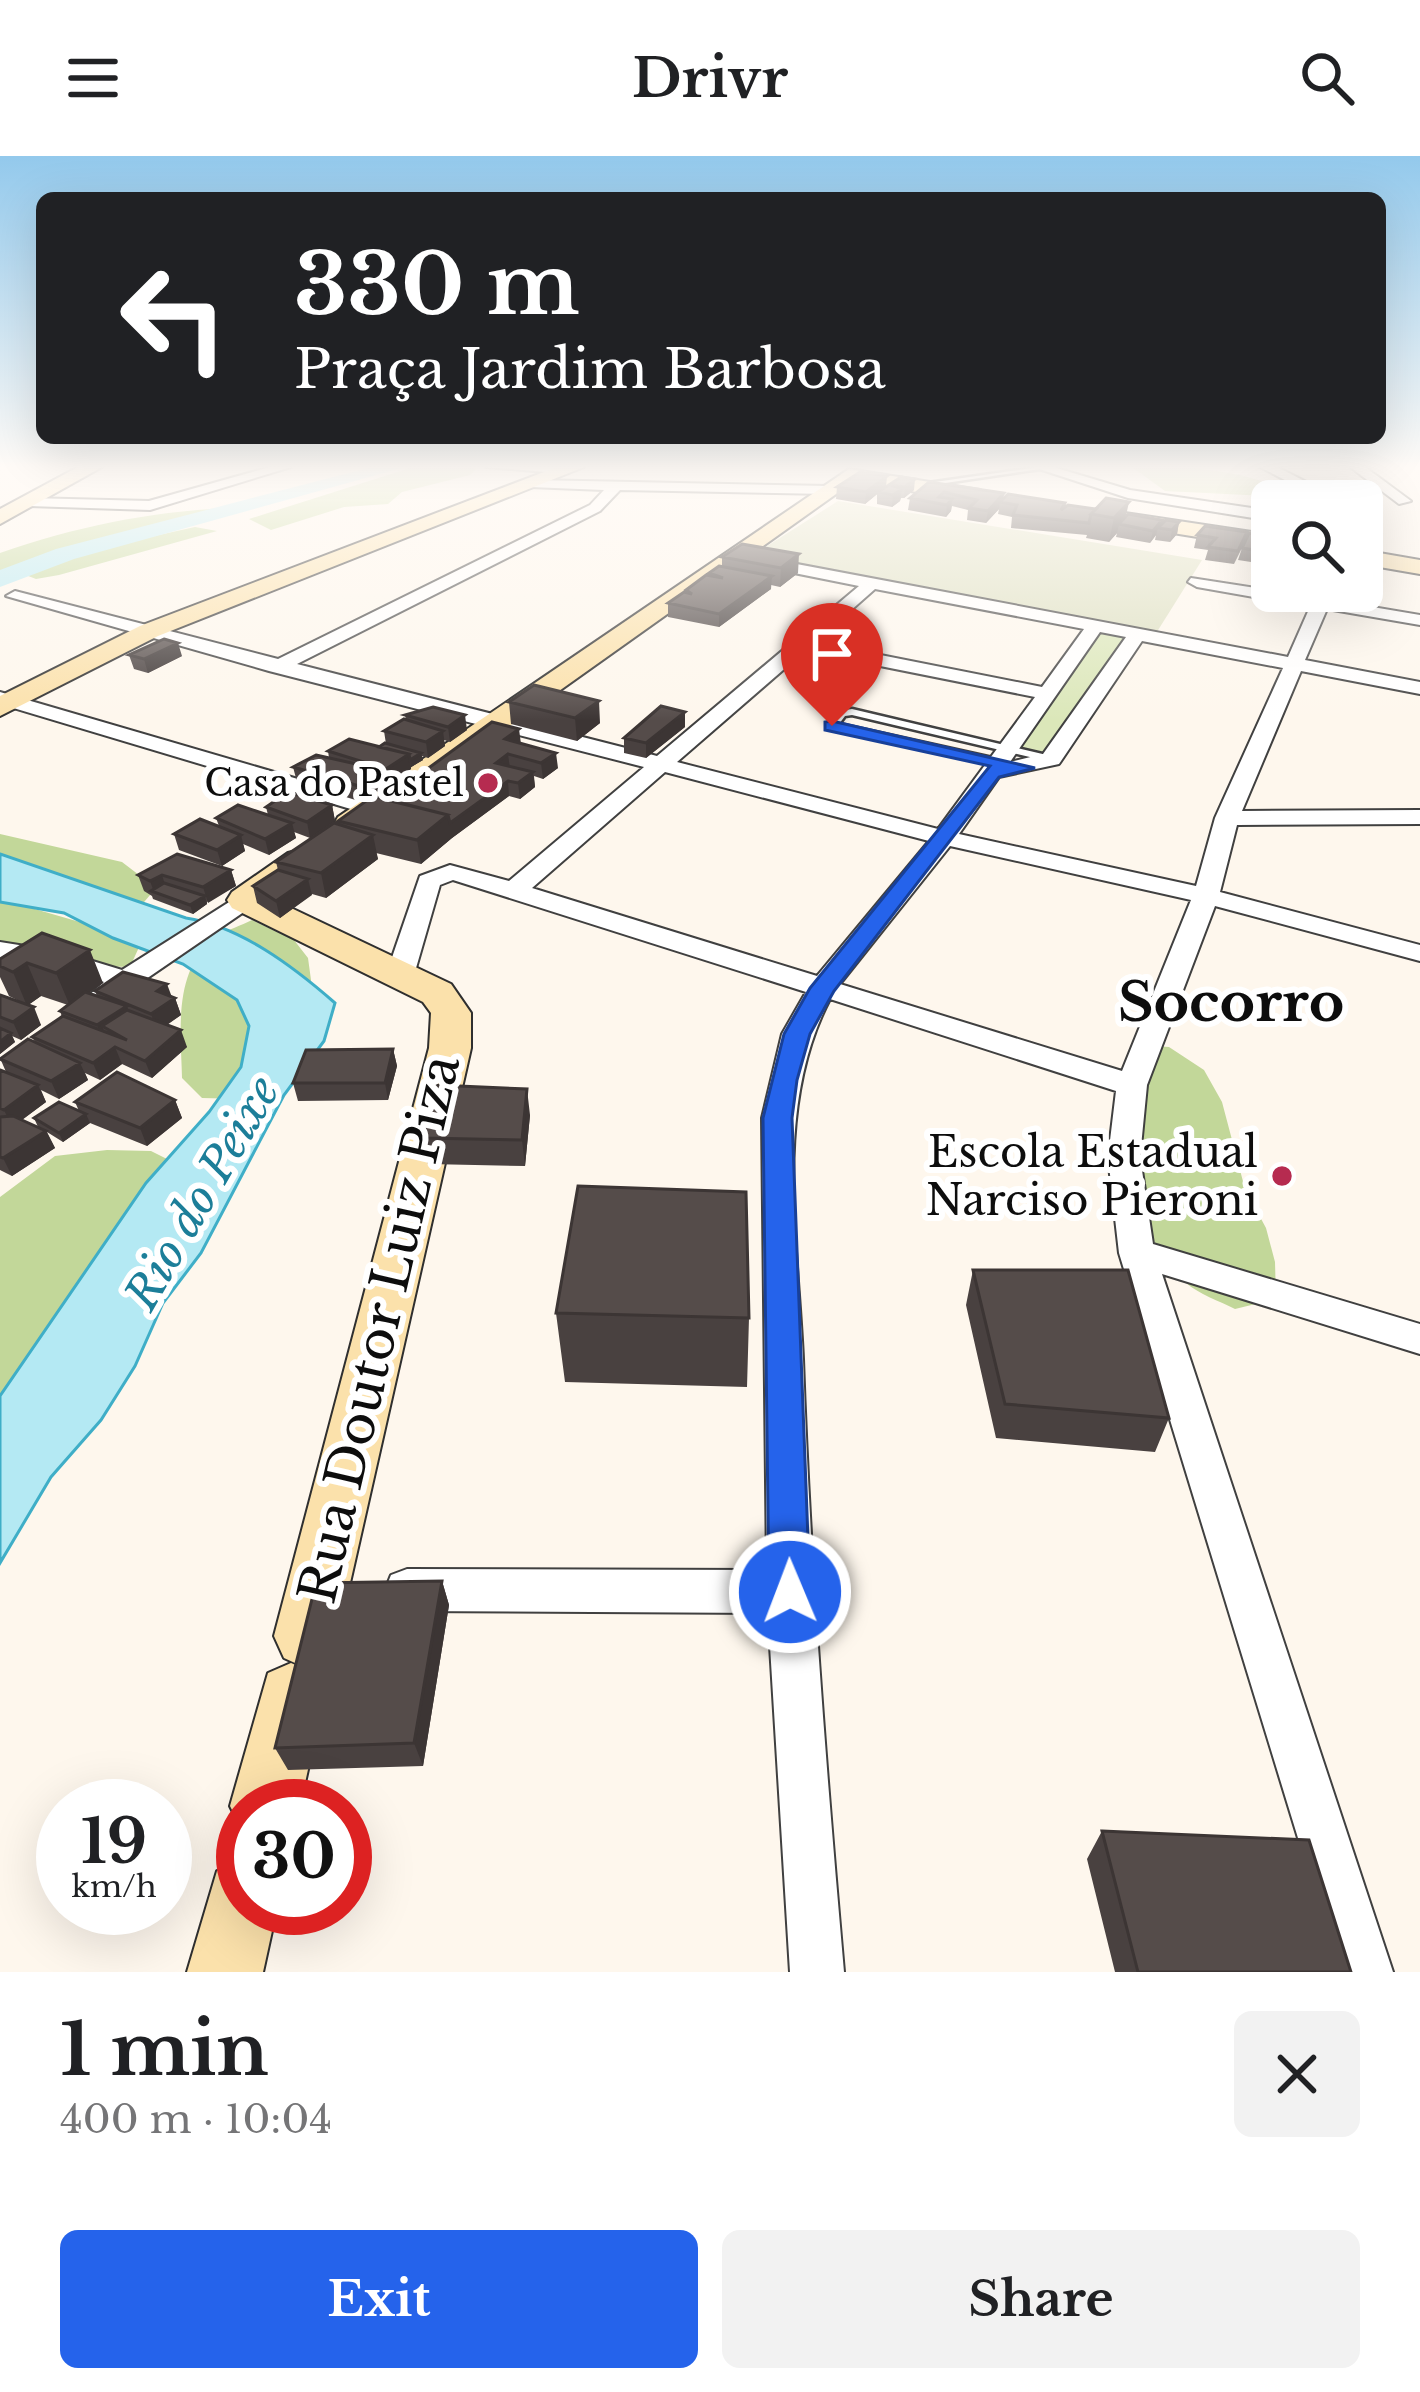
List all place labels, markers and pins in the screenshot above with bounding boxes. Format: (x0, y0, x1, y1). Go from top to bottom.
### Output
pin (781, 603, 883, 726)
place label: Casa do Pastel (204, 761, 464, 806)
marker: Casa do Pastel (475, 770, 501, 796)
place label: Escola Estadual Narciso Pieroni (926, 1126, 1258, 1226)
marker: Escola Estadual Narciso Pieroni (1269, 1163, 1295, 1189)

